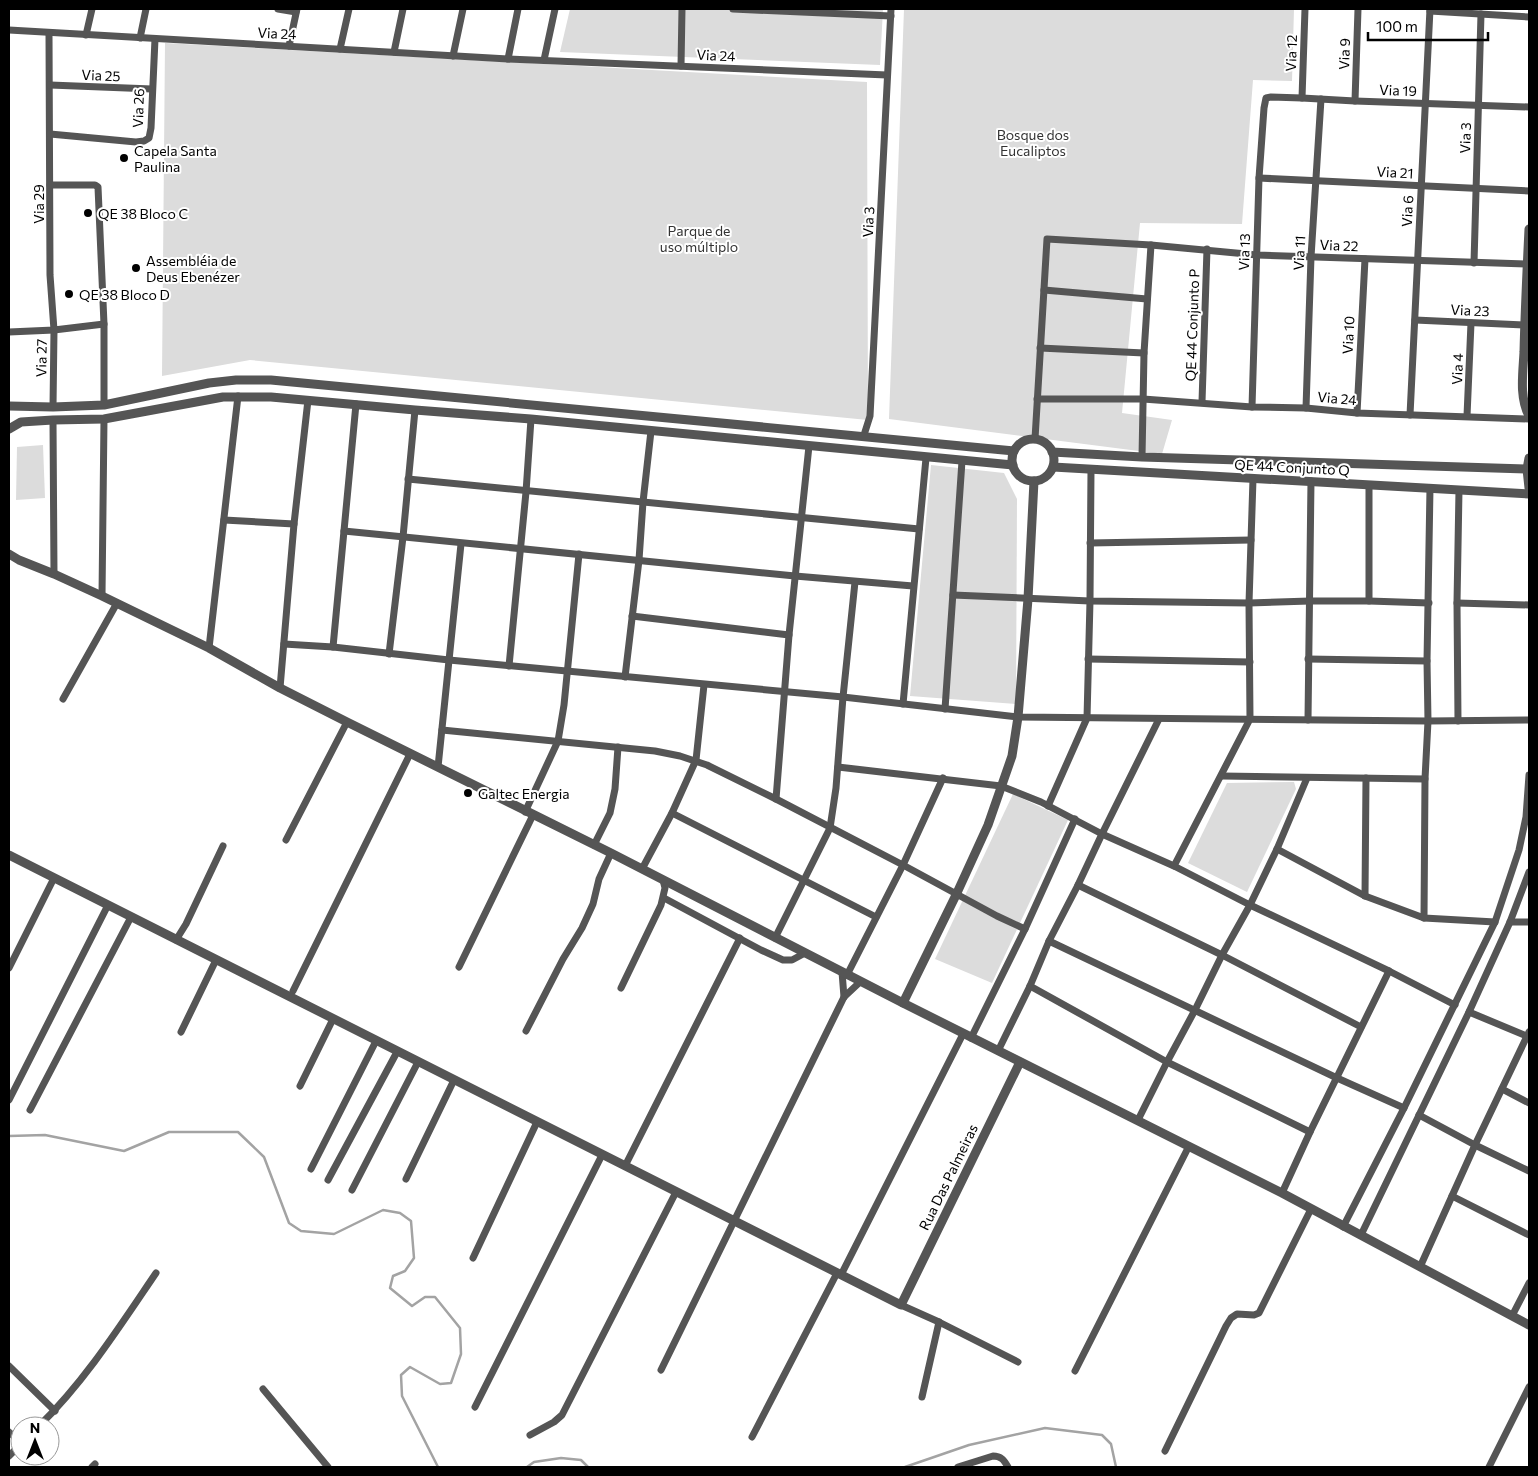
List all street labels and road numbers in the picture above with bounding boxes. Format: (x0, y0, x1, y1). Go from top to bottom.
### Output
street label: Via 24 (257, 23, 298, 43)
street label: Via 12 (1282, 34, 1300, 72)
street label: Via 9 (1335, 38, 1353, 70)
street label: Via 24 (696, 45, 737, 65)
street label: Via 25 (81, 66, 121, 84)
street label: Via 19 (1379, 81, 1417, 99)
street label: Via 26 (129, 88, 147, 128)
street label: Via 3 (1456, 122, 1474, 154)
street label: Via 21 (1376, 163, 1414, 181)
street label: Via 29 (30, 184, 47, 224)
street label: Via 6 (1398, 195, 1416, 227)
street label: Via 3 (859, 206, 877, 238)
street label: Via 13 (1235, 233, 1253, 271)
street label: Via 11 (1290, 235, 1308, 271)
street label: Via 22 (1319, 236, 1359, 254)
street label: QE 44 Conjunto P (1182, 268, 1202, 382)
street label: Via 23 (1450, 300, 1490, 320)
street label: Via 10 (1339, 315, 1357, 355)
street label: Via 27 (32, 339, 50, 377)
street label: Via 4 (1448, 352, 1466, 385)
street label: Via 24 (1317, 388, 1358, 408)
street label: QE 44 Conjunto Q (1234, 455, 1350, 479)
street label: Rua Das Palmeiras (915, 1121, 981, 1233)

